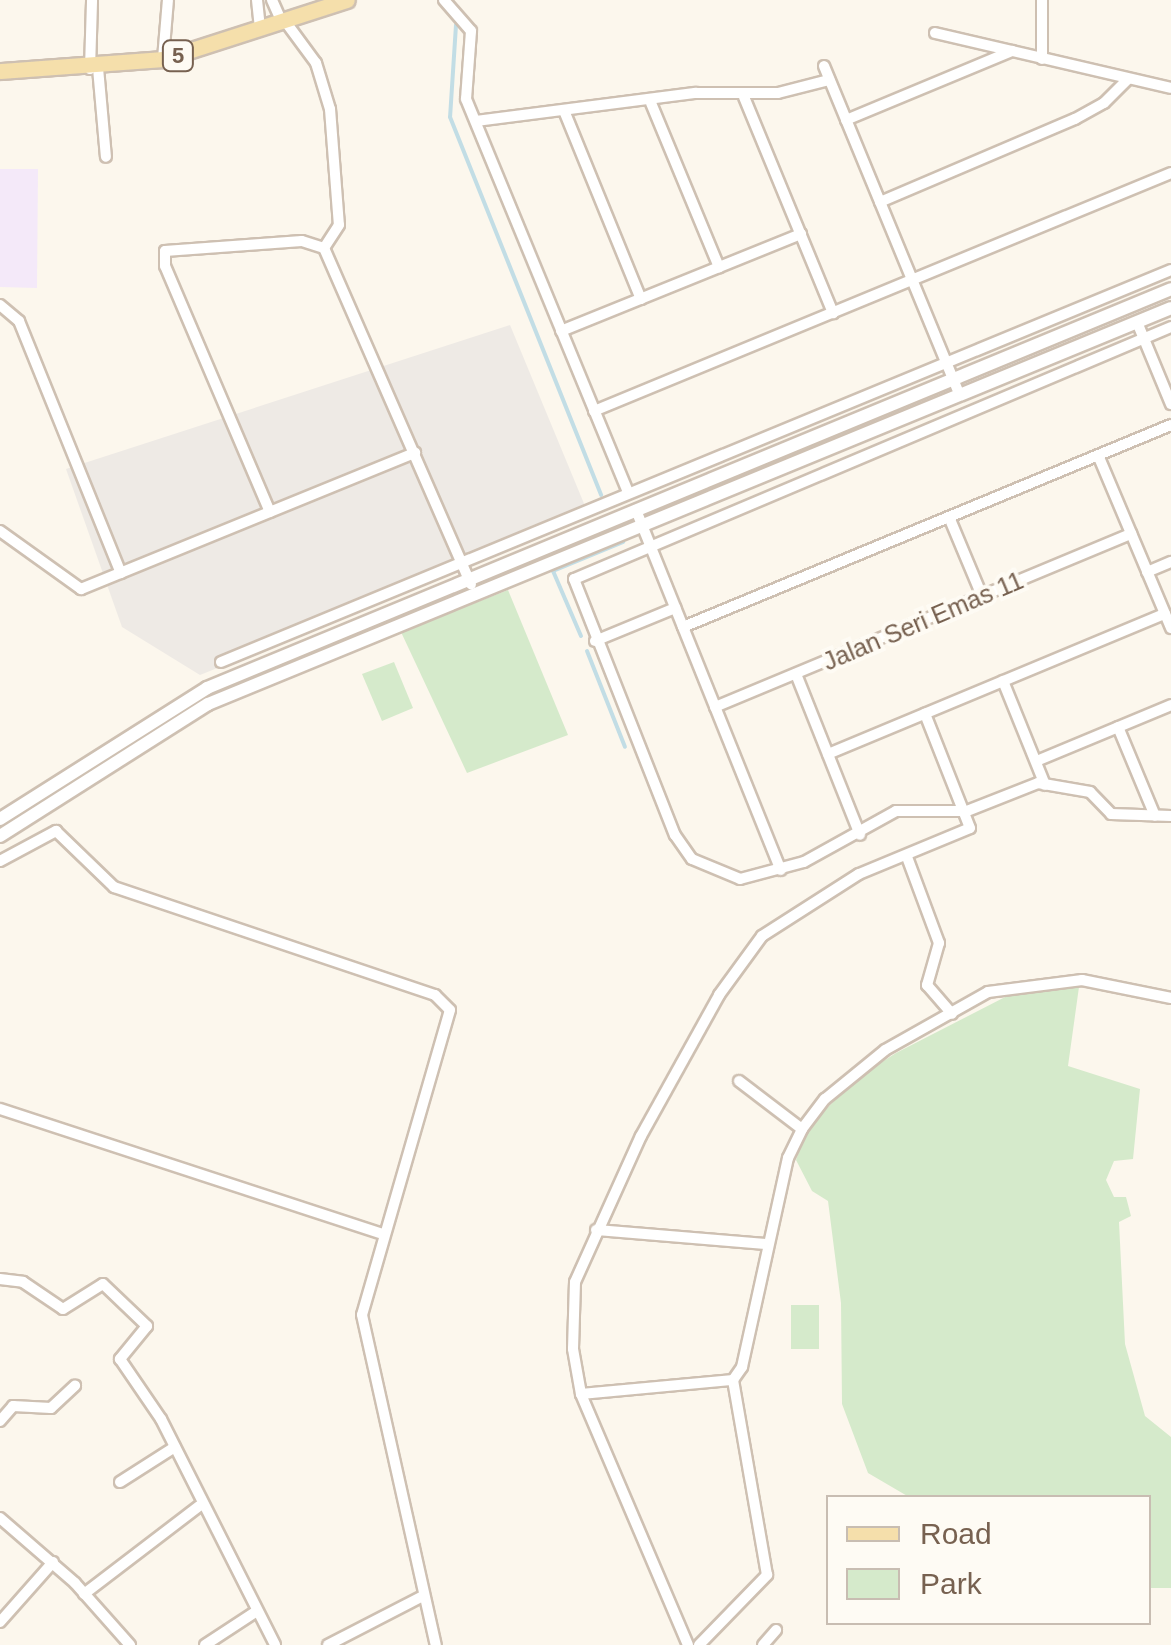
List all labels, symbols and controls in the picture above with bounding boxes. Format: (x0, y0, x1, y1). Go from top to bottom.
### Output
road number: 5 (160, 39, 196, 73)
street label: Jalan Seri Emas 11 (818, 565, 1028, 677)
legend (826, 1495, 1151, 1625)
text: Road (920, 1517, 992, 1550)
text: Park (920, 1567, 982, 1600)

